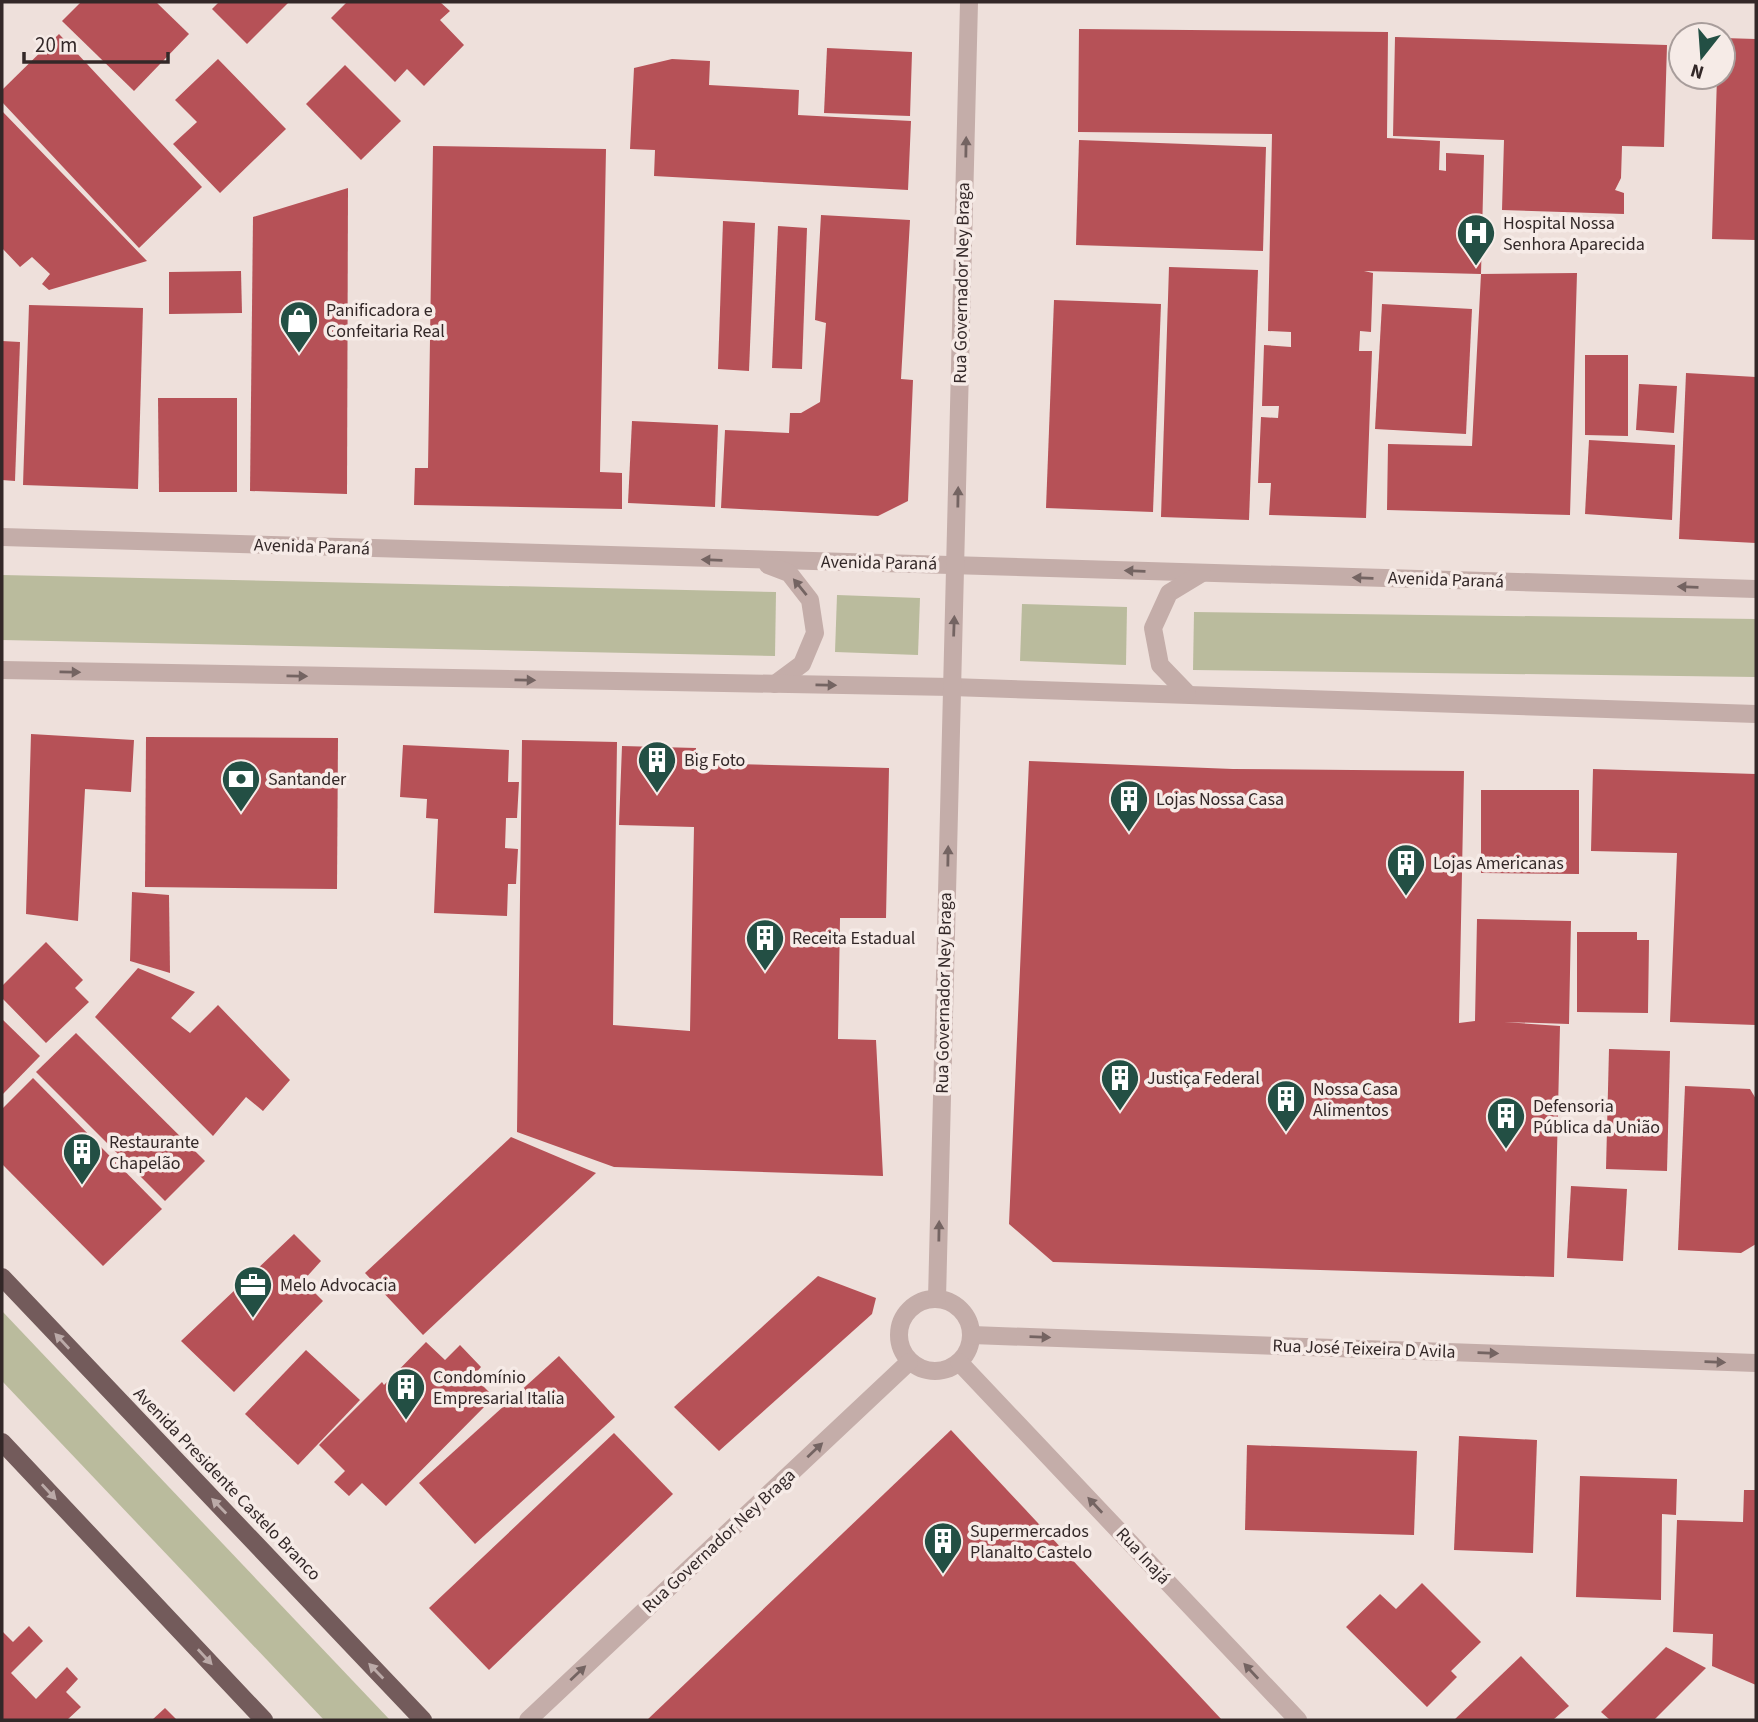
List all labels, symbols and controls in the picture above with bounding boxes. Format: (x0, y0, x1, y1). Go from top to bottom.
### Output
scale bar (24, 21, 168, 65)
north arrow (1667, 21, 1737, 91)
text: 20 m (35, 30, 77, 60)
text: N (1687, 56, 1707, 86)
one-way arrow (960, 135, 971, 157)
street label: Rua Governador Ney Braga (948, 182, 976, 384)
place label: Hospital Nossa Senhora Aparecida (1503, 211, 1645, 257)
hospital icon: Hospital Nossa Senhora Aparecida (1455, 212, 1497, 267)
place label: Panificadora e Confeitaria Real (326, 298, 445, 344)
shop icon: Panificadora e Confeitaria Real (278, 299, 320, 354)
one-way arrow (952, 485, 963, 507)
street label: Avenida Paraná (254, 532, 370, 562)
street label: Avenida Paraná (821, 549, 937, 577)
one-way arrow (701, 554, 723, 565)
one-way arrow (1124, 565, 1146, 576)
street label: Avenida Paraná (1388, 565, 1504, 595)
one-way arrow (1351, 572, 1373, 583)
one-way arrow (792, 579, 807, 597)
one-way arrow (1677, 581, 1699, 593)
one-way arrow (948, 615, 959, 637)
one-way arrow (59, 666, 81, 677)
one-way arrow (287, 670, 309, 681)
one-way arrow (514, 674, 536, 685)
one-way arrow (815, 679, 837, 691)
building icon: Big Foto (636, 739, 678, 794)
place label: Big Foto (684, 748, 745, 773)
bank icon: Santander (220, 758, 262, 813)
place label: Santander (268, 767, 347, 792)
building icon: Lojas Nossa Casa (1108, 778, 1150, 833)
place label: Lojas Nossa Casa (1156, 787, 1284, 812)
building icon: Lojas Americanas (1385, 842, 1427, 897)
one-way arrow (942, 845, 953, 867)
place label: Lojas Americanas (1433, 851, 1564, 876)
street label: Rua Governador Ney Braga (930, 892, 958, 1094)
building icon: Receita Estadual (744, 917, 786, 972)
place label: Receita Estadual (792, 926, 915, 951)
building icon: Justiça Federal (1099, 1057, 1141, 1112)
place label: Justiça Federal (1147, 1066, 1260, 1091)
place label: Nossa Casa Alimentos (1313, 1077, 1398, 1123)
building icon: Nossa Casa Alimentos (1265, 1078, 1307, 1133)
place label: Defensoria Pública da União (1533, 1094, 1660, 1140)
building icon: Defensoria Pública da União (1485, 1095, 1527, 1150)
place label: Restaurante Chapelão (109, 1130, 199, 1176)
building icon: Restaurante Chapelão (61, 1131, 103, 1186)
one-way arrow (933, 1220, 945, 1242)
office icon: Melo Advocacia (232, 1264, 274, 1319)
place label: Melo Advocacia (280, 1273, 397, 1298)
one-way arrow (1030, 1332, 1052, 1343)
one-way arrow (55, 1333, 71, 1350)
street label: Rua José Teixeira D Avila (1272, 1333, 1456, 1365)
one-way arrow (1477, 1348, 1499, 1359)
one-way arrow (1705, 1356, 1727, 1367)
place label: Condomínio Empresarial Italia (433, 1365, 565, 1411)
building icon: Condomínio Empresarial Italia (385, 1366, 427, 1421)
street label: Avenida Presidente Castelo Branco (128, 1382, 326, 1586)
one-way arrow (806, 1443, 823, 1459)
street label: Rua Governador Ney Braga (637, 1463, 801, 1619)
one-way arrow (40, 1483, 56, 1500)
one-way arrow (211, 1497, 227, 1515)
one-way arrow (1086, 1497, 1103, 1514)
place label: Supermercados Planalto Castelo (970, 1519, 1092, 1565)
building icon: Supermercados Planalto Castelo (922, 1520, 964, 1575)
street label: Rua Inajá (1110, 1522, 1176, 1590)
one-way arrow (196, 1648, 212, 1665)
one-way arrow (368, 1663, 384, 1680)
one-way arrow (1244, 1663, 1260, 1680)
one-way arrow (569, 1666, 586, 1682)

